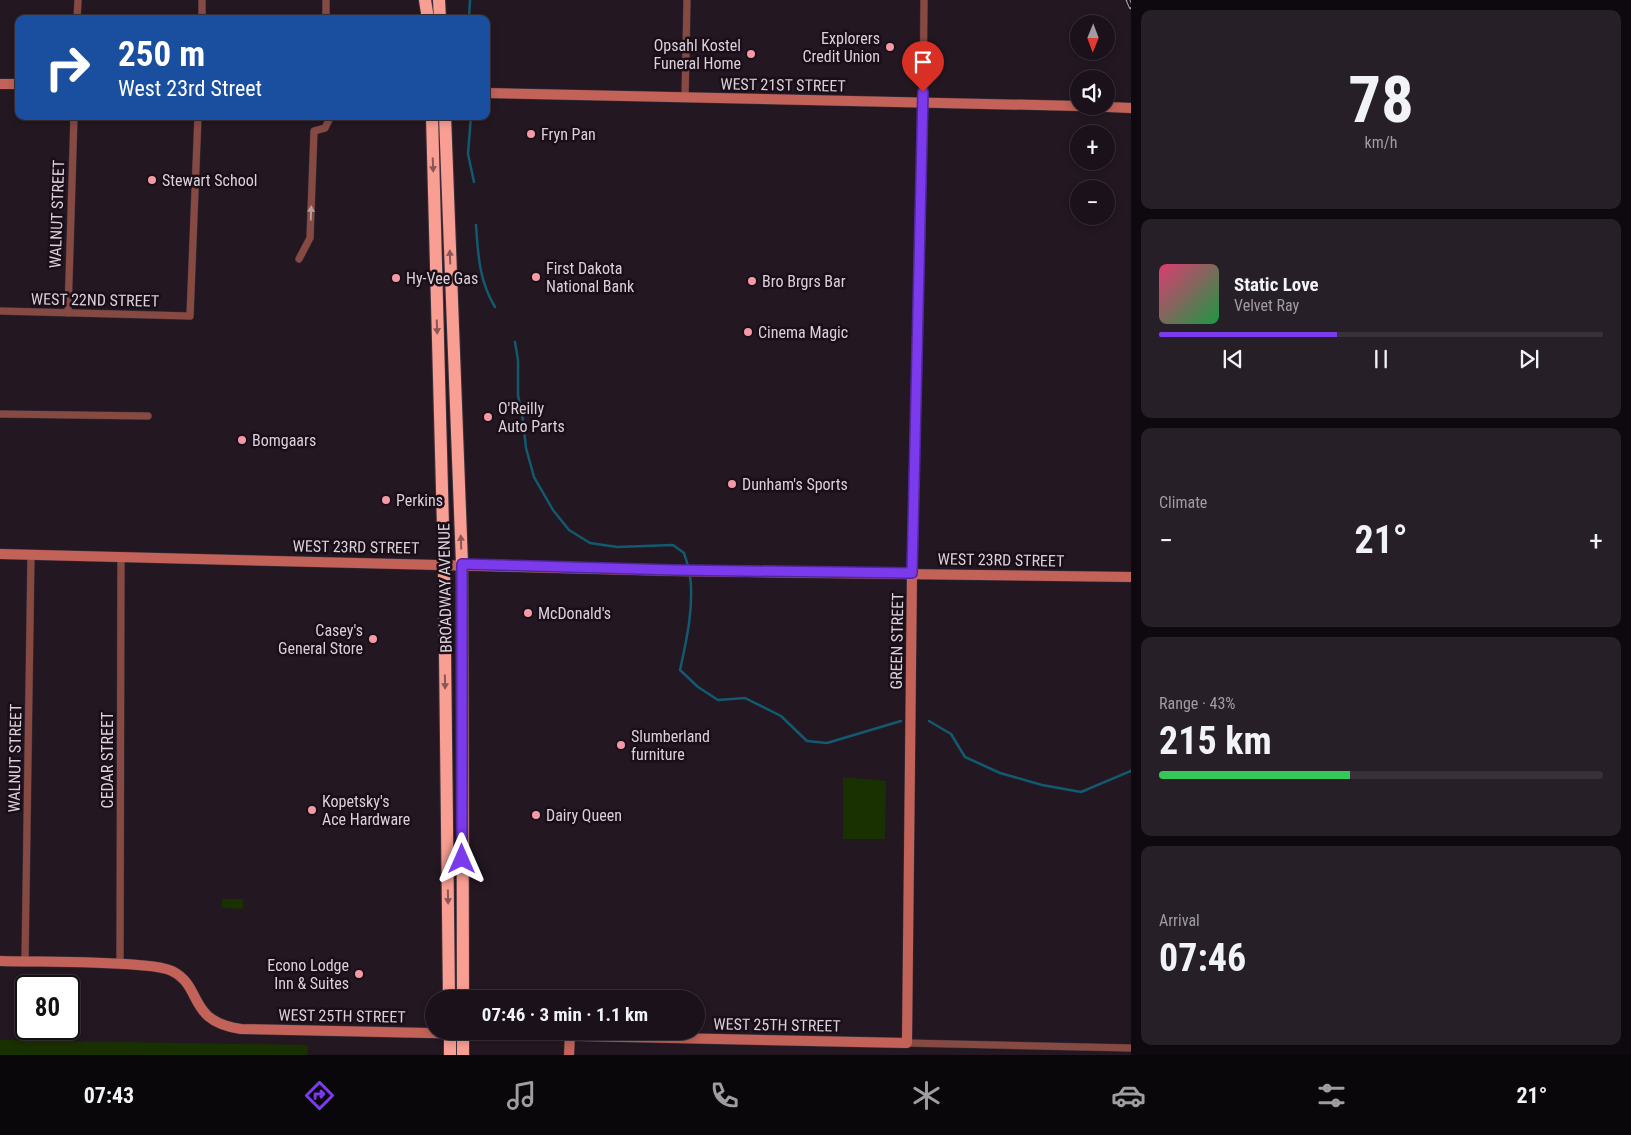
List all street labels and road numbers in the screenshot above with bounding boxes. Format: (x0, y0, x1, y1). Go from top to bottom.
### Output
street label: WEST 21ST STREET (720, 74, 846, 96)
street label: WALNUT STREET (46, 159, 68, 269)
street label: WEST 22ND STREET (31, 289, 159, 311)
street label: BROADWAY AVENUE (434, 523, 456, 653)
street label: WEST 23RD STREET (292, 536, 420, 558)
street label: WEST 23RD STREET (937, 549, 1065, 571)
street label: GREEN STREET (887, 592, 907, 690)
street label: WALNUT STREET (5, 703, 25, 813)
street label: CEDAR STREET (98, 712, 117, 808)
street label: WEST 25TH STREET (278, 1005, 406, 1027)
street label: WEST 25TH STREET (713, 1014, 841, 1036)

